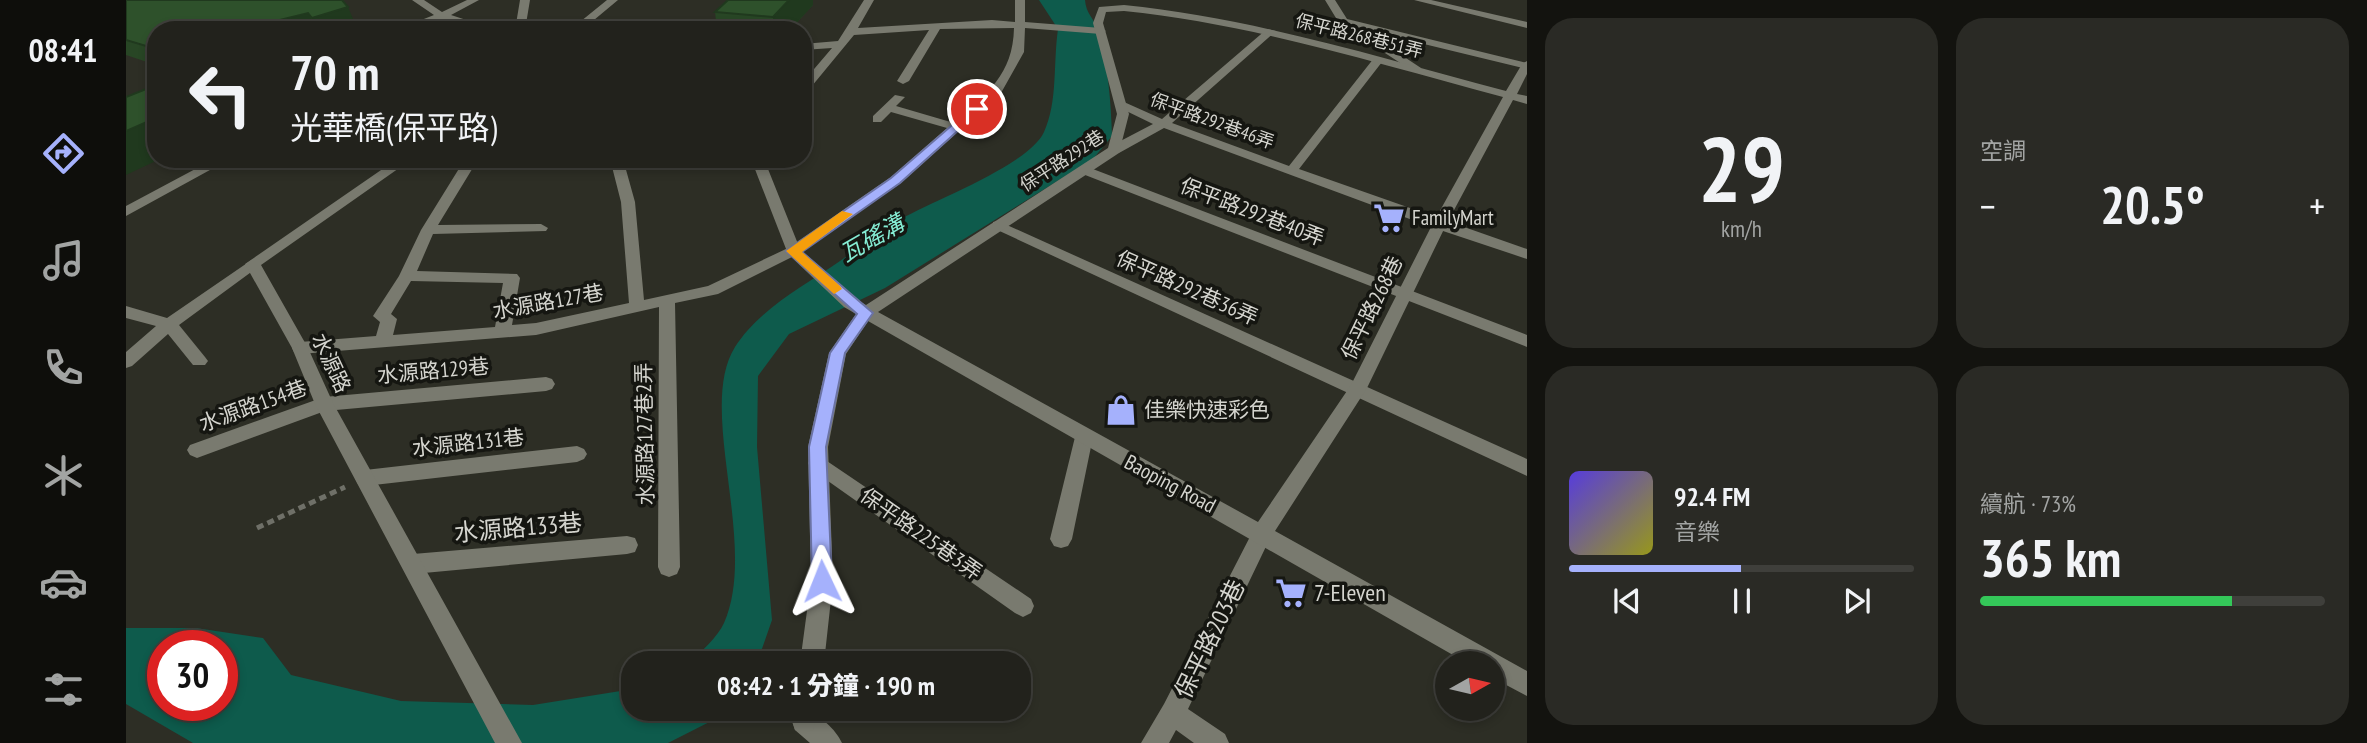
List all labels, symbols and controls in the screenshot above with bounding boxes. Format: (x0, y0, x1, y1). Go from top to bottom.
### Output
street label: 保平路268巷51弄 (1293, 9, 1425, 62)
text: 08:41 (28, 29, 98, 71)
text: 70 m (290, 40, 379, 104)
icon: left (175, 49, 266, 140)
pin (947, 79, 1007, 139)
street label: 保平路292巷46弄 (1147, 87, 1277, 154)
icon: arrive (958, 90, 996, 128)
text: 光華橋(保平路) (290, 106, 497, 148)
text: 29 (1698, 109, 1785, 227)
street label: 保平路292巷 (1015, 125, 1108, 196)
icon: directions (39, 129, 88, 178)
text: 空調 (1980, 136, 2026, 165)
text: 20.5° (2100, 171, 2205, 238)
street label: 保平路292巷40弄 (1176, 172, 1328, 251)
text: − (1980, 181, 1996, 230)
text: + (2309, 181, 2325, 230)
supermarket icon: FamilyMart (1372, 201, 1406, 235)
place label: FamilyMart (1412, 204, 1494, 231)
water label: 瓦磘溝 (835, 206, 911, 267)
text: km/h (1721, 214, 1762, 243)
icon: music (39, 236, 88, 285)
street label: 保平路292巷36弄 (1112, 244, 1262, 331)
street label: 保平路268巷 (1335, 251, 1408, 364)
street label: 水源路127巷 (490, 278, 606, 325)
street label: 水源路 (306, 329, 357, 397)
icon: phone (39, 343, 88, 392)
street label: 水源路129巷 (376, 352, 490, 389)
street label: 水源路127巷2弄 (630, 362, 659, 506)
street label: 水源路154巷 (195, 374, 310, 437)
shop icon: 佳樂快速彩色 (1104, 393, 1138, 427)
place label: 佳樂快速彩色 (1144, 396, 1270, 423)
street label: 水源路131巷 (411, 423, 525, 462)
street label: Baoping Road (1120, 448, 1221, 519)
icon: climate (39, 451, 88, 500)
text: 92.4 FM (1674, 480, 1750, 513)
street label: 保平路225巷3弄 (855, 482, 988, 586)
text: 續航 · 73% (1980, 489, 2076, 518)
street label: 水源路133巷 (453, 506, 583, 549)
text: 音樂 (1674, 517, 1720, 546)
text: 365 km (1980, 524, 2121, 591)
position arrow (785, 544, 859, 618)
icon: car (39, 558, 88, 607)
street label: 保平路203巷 (1167, 574, 1252, 703)
supermarket icon: 7-Eleven (1274, 576, 1308, 610)
place label: 7-Eleven (1314, 577, 1386, 608)
icon: previous (1608, 582, 1646, 620)
icon: pause (1723, 582, 1761, 620)
icon: next (1838, 582, 1876, 620)
speed limit sign: 30 (147, 630, 238, 721)
north arrow (1435, 651, 1505, 721)
map controls (1435, 651, 1505, 721)
icon: filters (39, 665, 88, 714)
text: 08:42 · 1 分鐘 · 190 m (717, 669, 935, 702)

